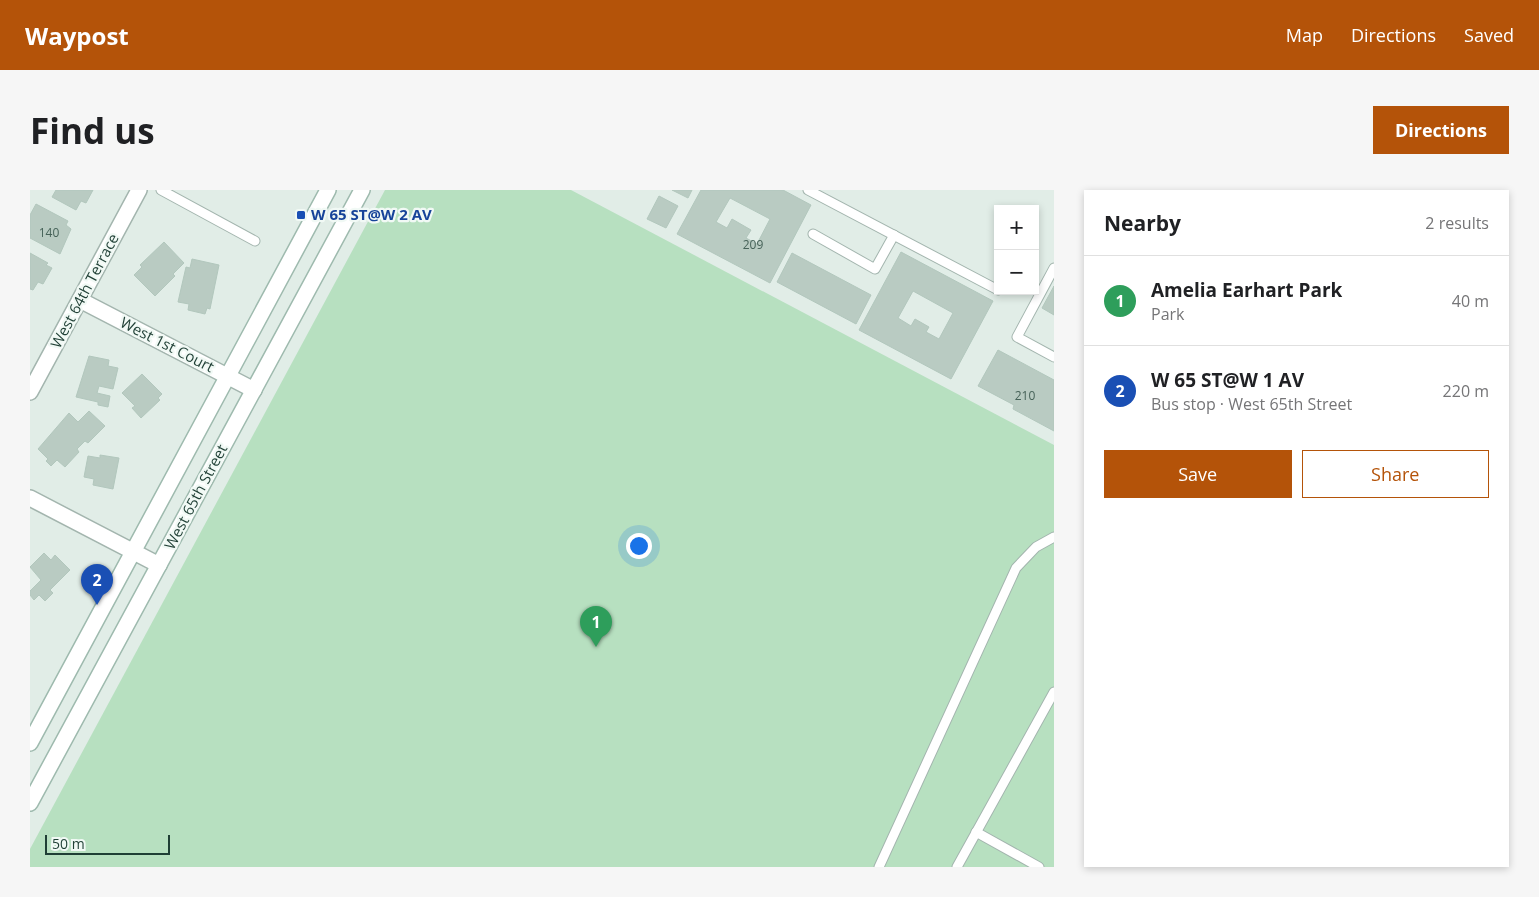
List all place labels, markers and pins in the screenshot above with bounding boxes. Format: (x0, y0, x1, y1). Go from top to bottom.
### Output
place label: W 65 ST@W 2 AV (311, 204, 432, 224)
marker: W 65 ST@W 2 AV (295, 209, 307, 221)
pin: 2 (81, 564, 113, 605)
pin: 1 (580, 606, 612, 647)

